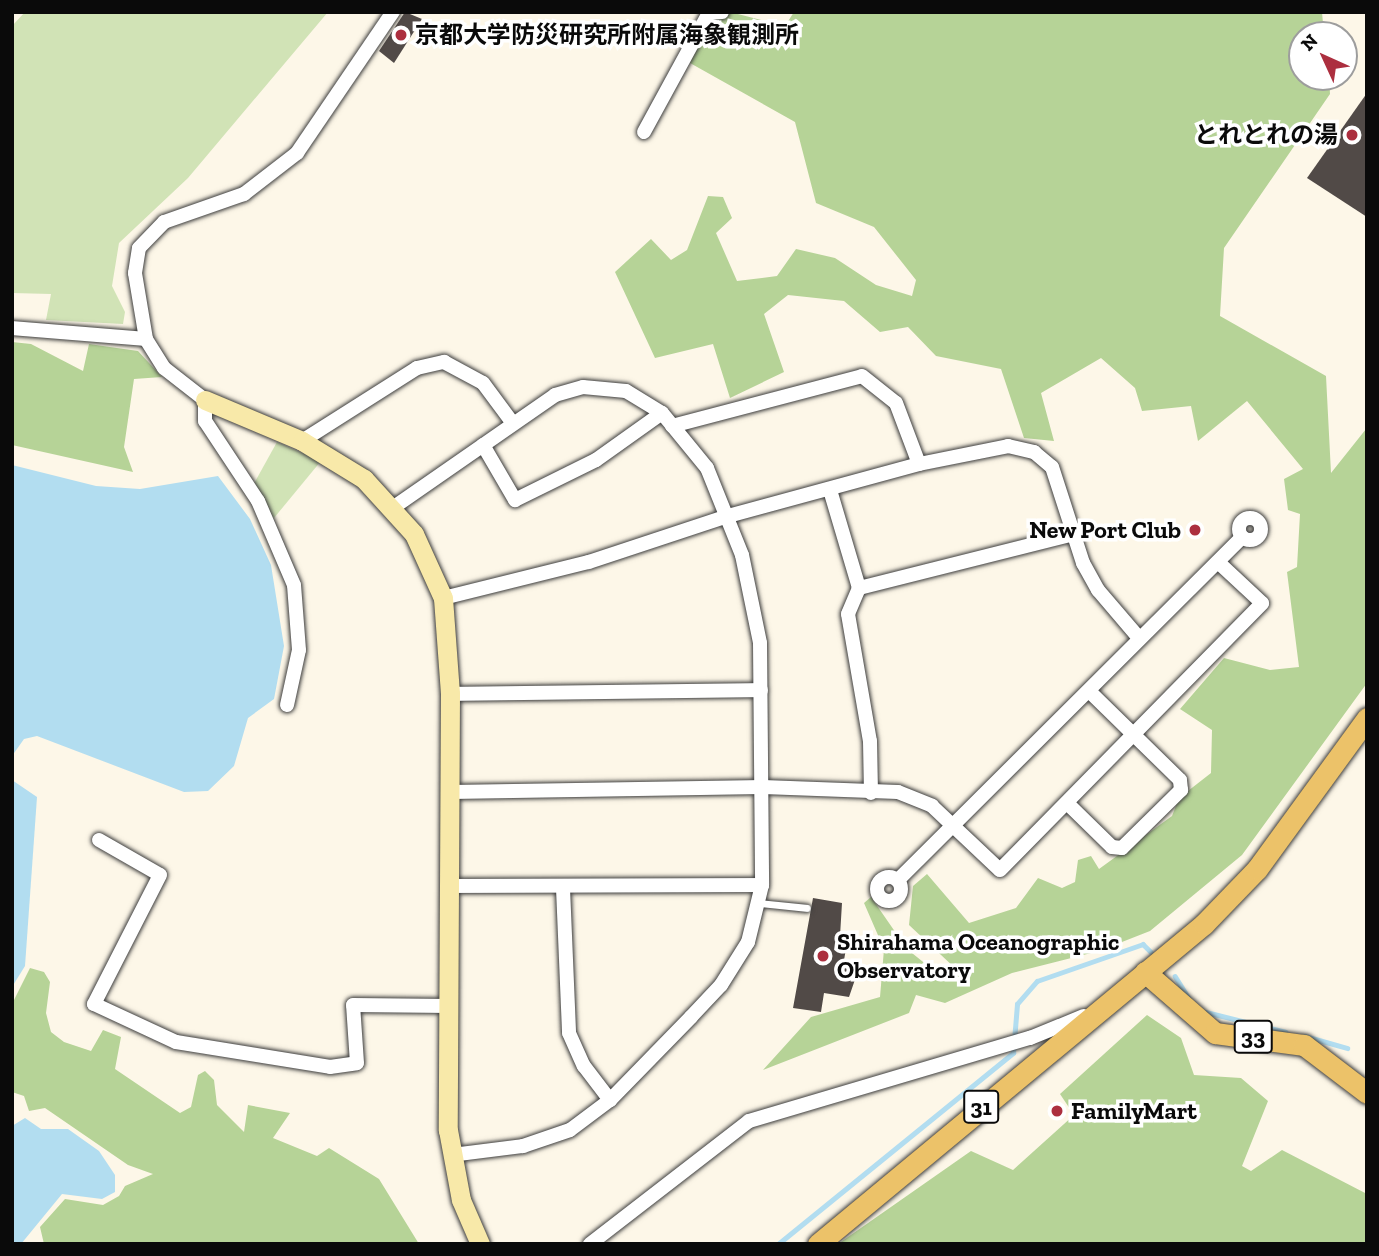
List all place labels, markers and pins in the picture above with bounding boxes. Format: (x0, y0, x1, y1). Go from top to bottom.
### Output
place label: 京都大学防災研究所附属海象観測所 (415, 21, 799, 49)
marker: 京都大学防災研究所附属海象観測所 (393, 27, 409, 43)
place label: とれとれの湯 (1194, 121, 1338, 149)
marker: とれとれの湯 (1344, 127, 1360, 143)
place label: New Port Club (1029, 516, 1181, 544)
marker: New Port Club (1187, 522, 1203, 538)
place label: Shirahama Oceanographic Observatory (837, 928, 1119, 984)
marker: Shirahama Oceanographic Observatory (815, 948, 831, 964)
place label: FamilyMart (1071, 1097, 1197, 1125)
marker: FamilyMart (1049, 1103, 1065, 1119)

